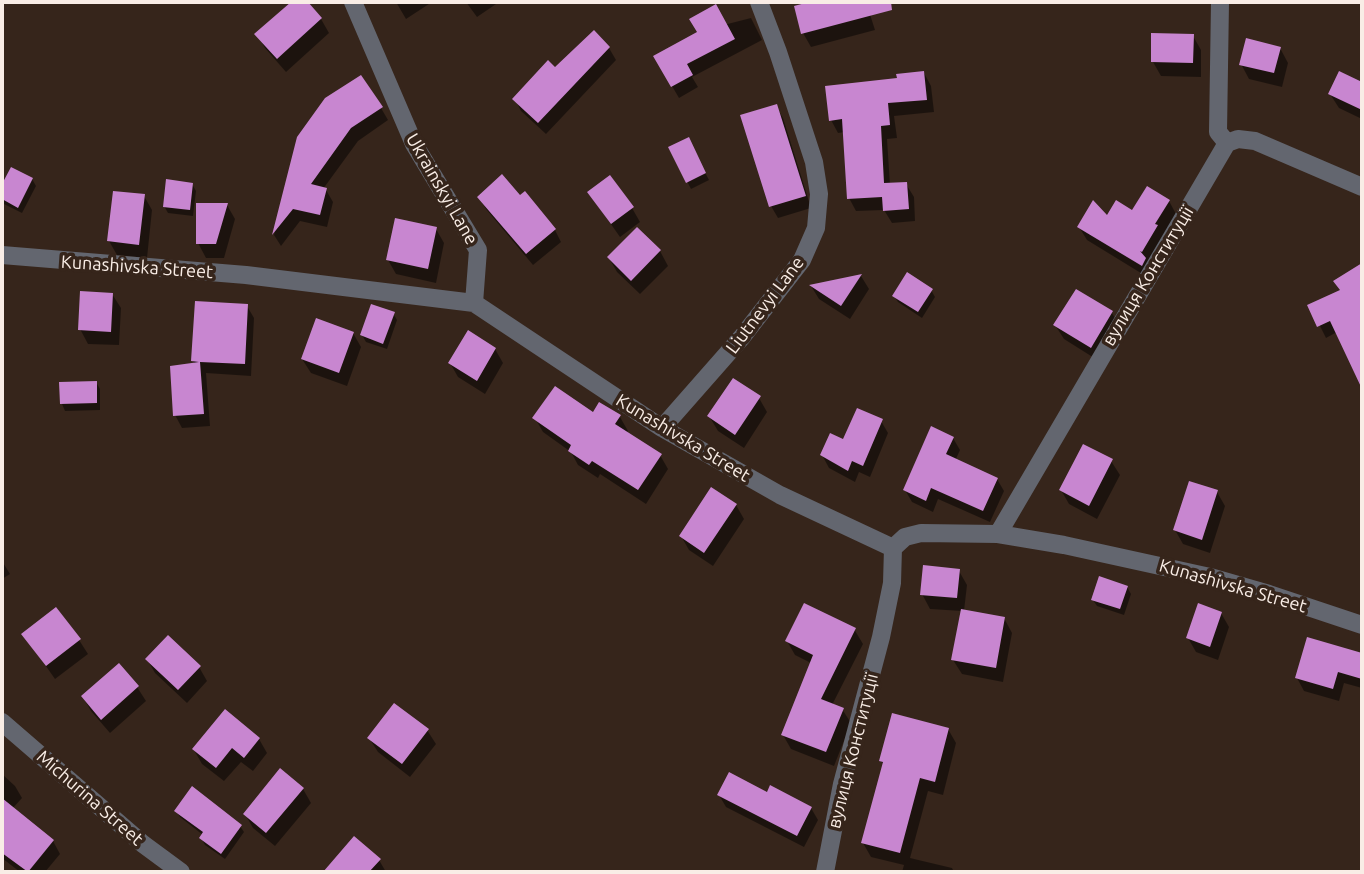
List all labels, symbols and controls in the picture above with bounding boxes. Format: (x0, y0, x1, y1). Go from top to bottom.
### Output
street label: Ukrainskyi Lane (401, 130, 483, 248)
street label: вулиця Конституції (1098, 202, 1198, 350)
street label: Kunashivska Street (60, 251, 214, 283)
street label: Liutnevyi Lane (721, 252, 809, 358)
street label: Kunashivska Street (612, 389, 754, 487)
street label: Kunashivska Street (1157, 555, 1309, 617)
street label: вулиця Конституції (823, 671, 883, 831)
street label: Michurina Street (32, 746, 148, 850)

